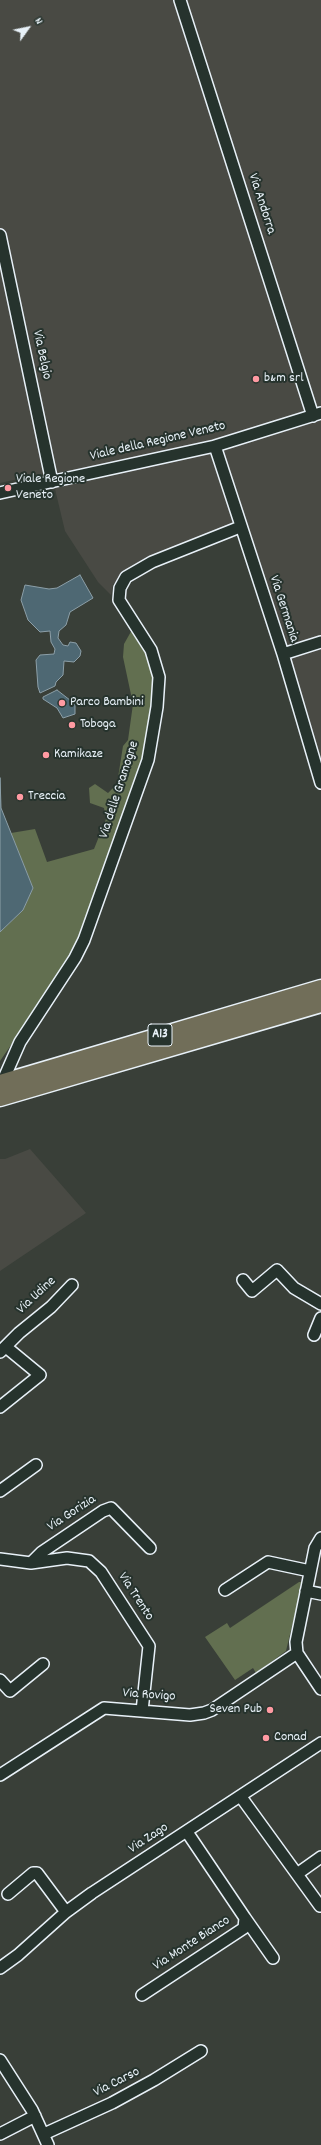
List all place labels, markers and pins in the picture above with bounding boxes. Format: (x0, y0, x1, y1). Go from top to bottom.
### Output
place label: b&m srl (264, 371, 303, 387)
marker: b&m srl (251, 374, 261, 384)
place label: Viale Regione Veneto (16, 472, 85, 504)
marker: Viale Regione Veneto (3, 483, 13, 493)
place label: Parco Bambini (70, 695, 144, 711)
marker: Parco Bambini (57, 698, 67, 708)
place label: Toboga (80, 717, 116, 733)
marker: Toboga (67, 720, 77, 730)
place label: Kamikaze (54, 747, 103, 763)
marker: Kamikaze (41, 750, 51, 760)
place label: Treccia (28, 789, 65, 805)
marker: Treccia (15, 792, 25, 802)
place label: Seven Pub (210, 1702, 262, 1718)
marker: Seven Pub (265, 1705, 275, 1715)
place label: Conad (274, 1730, 307, 1746)
marker: Conad (261, 1733, 271, 1743)

